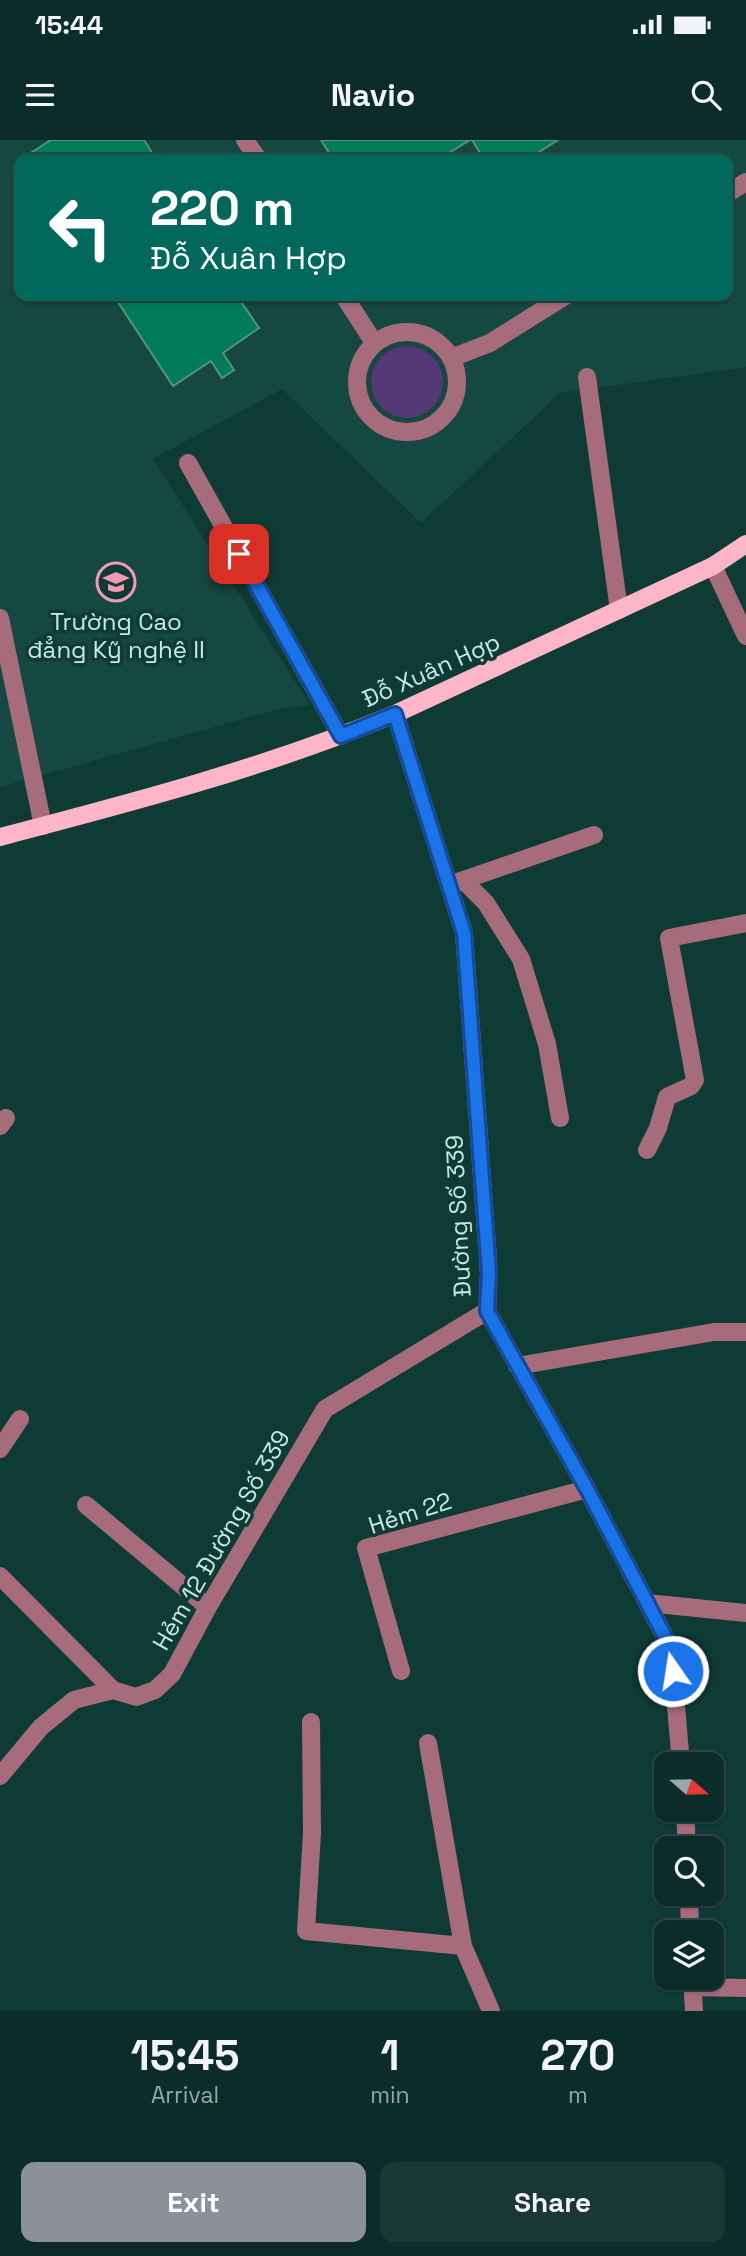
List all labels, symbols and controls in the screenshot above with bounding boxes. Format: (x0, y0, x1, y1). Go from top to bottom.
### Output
text: 15:44 (35, 8, 103, 42)
text: Navio (331, 75, 415, 115)
icon: menu (21, 76, 59, 114)
icon: search (687, 76, 725, 114)
text: 220 m (150, 177, 294, 239)
icon: left (35, 182, 126, 273)
text: Đỗ Xuân Hợp (150, 238, 347, 278)
pin (209, 524, 269, 584)
icon: arrive (220, 535, 258, 573)
school or university icon: Trường Cao đẳng Kỹ nghệ II (95, 561, 137, 603)
place label: Trường Cao đẳng Kỹ nghệ II (27, 606, 205, 665)
street label: Đỗ Xuân Hợp (357, 626, 505, 714)
street label: Đường Số 339 (438, 1134, 478, 1298)
street label: Hẻm 12 Đường Số 339 (145, 1424, 297, 1656)
street label: Hẻm 22 (364, 1485, 456, 1541)
position arrow (636, 1634, 710, 1708)
north arrow (654, 1752, 724, 1822)
map controls (654, 1752, 724, 1990)
button: search (654, 1836, 724, 1906)
button: layers (654, 1920, 724, 1990)
text: 15:45 (131, 2029, 239, 2082)
text: 1 (380, 2029, 399, 2082)
text: 270 (540, 2029, 615, 2082)
text: Arrival (151, 2080, 219, 2110)
text: min (370, 2080, 410, 2110)
text: m (568, 2080, 588, 2110)
button: Exit (21, 2162, 366, 2242)
button: Share (380, 2162, 725, 2242)

